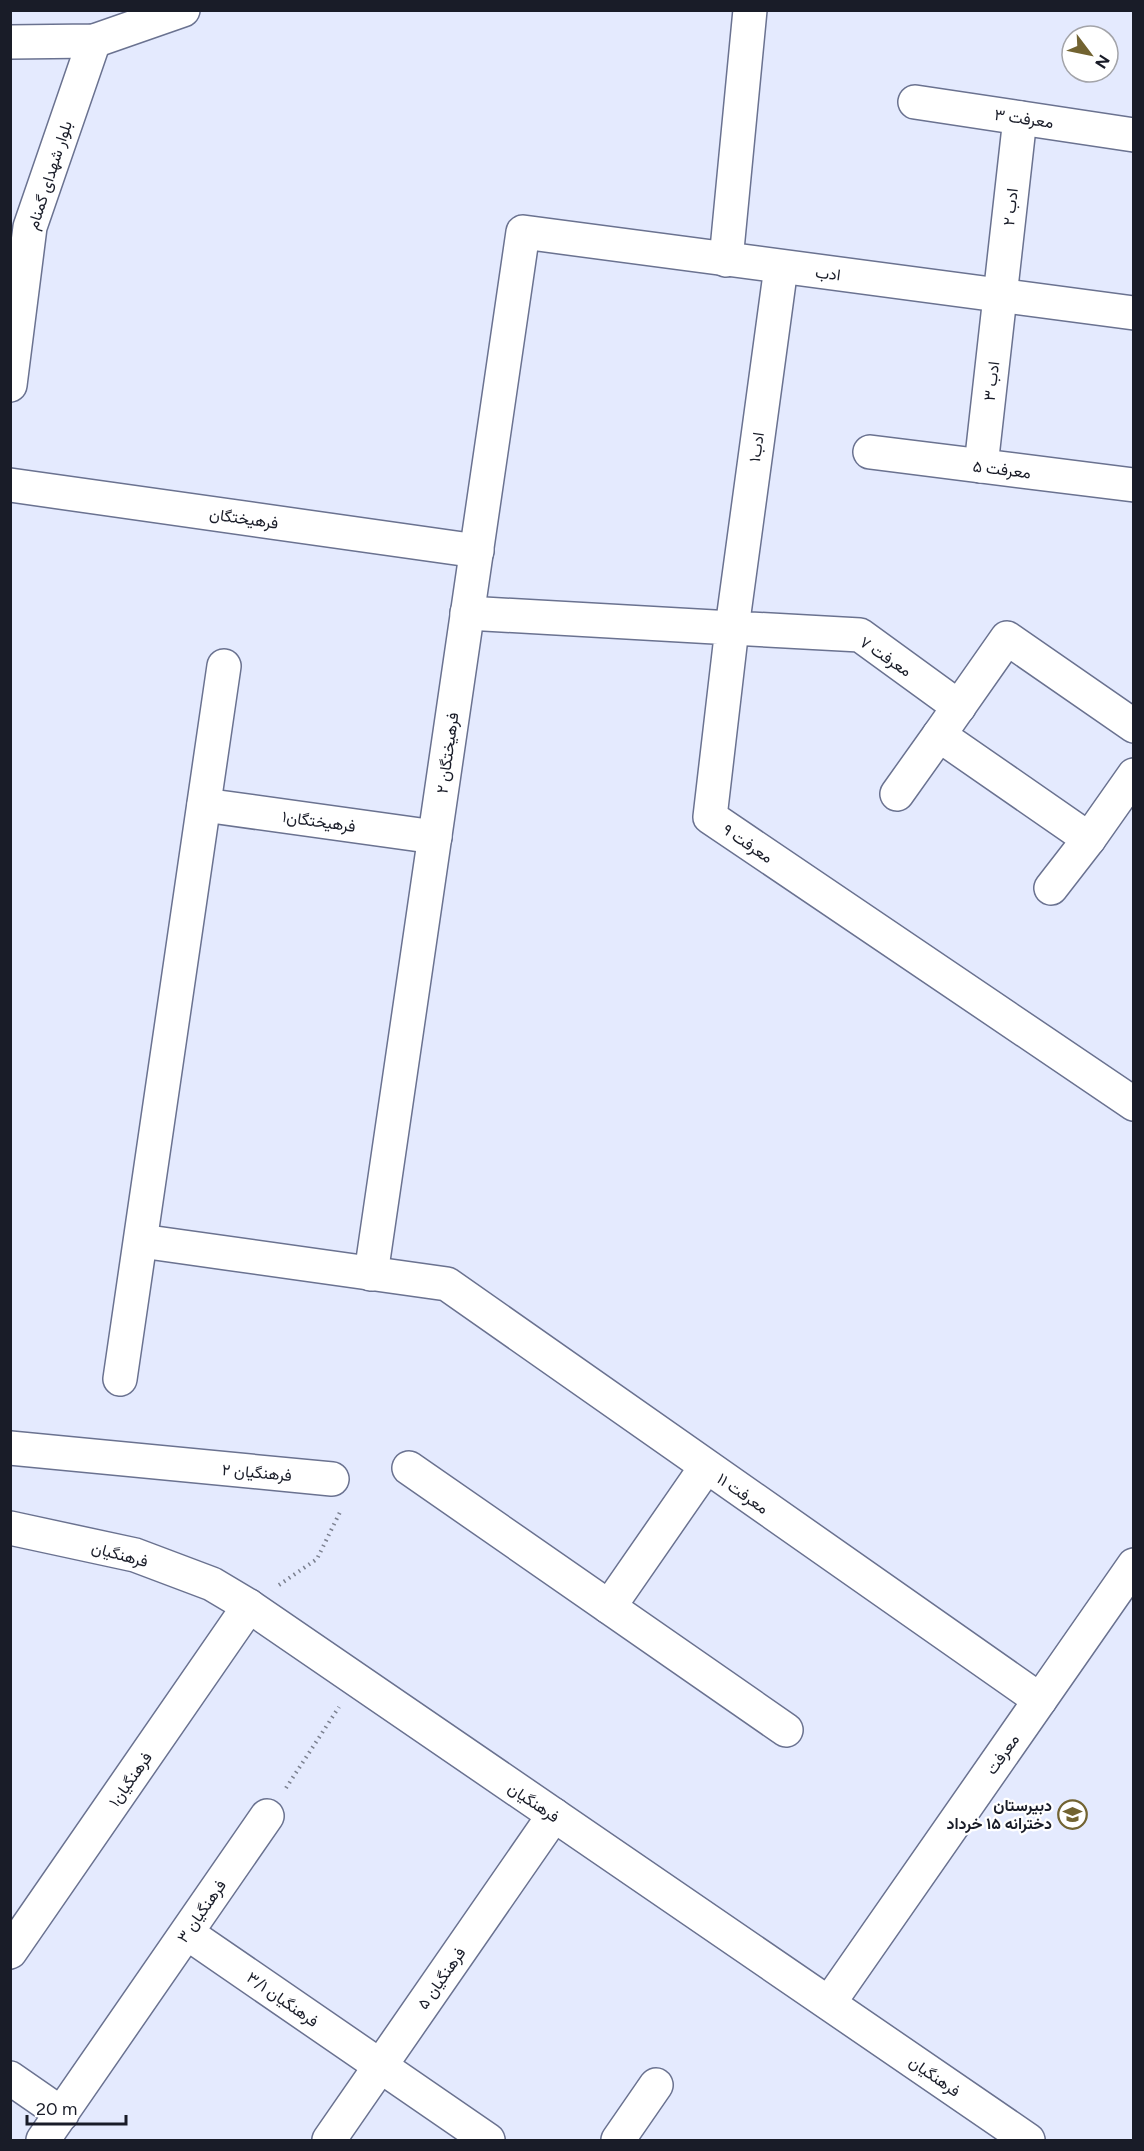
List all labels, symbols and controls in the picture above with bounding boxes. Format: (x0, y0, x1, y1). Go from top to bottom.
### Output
north arrow (1060, 24, 1120, 84)
text: N (1091, 51, 1114, 72)
street label: معرفت ۳ (993, 105, 1055, 133)
street label: بلوار شهدای گمنام (23, 118, 77, 232)
street label: ادب ۲ (999, 187, 1022, 227)
street label: ادب (814, 263, 842, 284)
street label: ادب ۳ (980, 360, 1003, 402)
street label: ادب۱ (745, 431, 768, 463)
street label: معرفت ۵ (972, 457, 1032, 483)
street label: فرهیختگان (208, 504, 280, 534)
street label: معرفت ۷ (856, 632, 915, 681)
street label: فرهیختگان ۲ (432, 711, 464, 795)
street label: فرهیختگان۱ (281, 807, 357, 837)
street label: معرفت ۹ (718, 820, 777, 868)
street label: فرهنگیان ۲ (221, 1460, 293, 1486)
street label: معرفت ۱۱ (713, 1469, 772, 1519)
street label: فرهنگیان (89, 1538, 150, 1572)
street label: معرفت (982, 1730, 1024, 1779)
street label: فرهنگیان۱ (105, 1748, 157, 1811)
street label: فرهنگیان (504, 1778, 563, 1827)
place label: دبیرستان دخترانه ۱۵ خرداد (946, 1796, 1052, 1834)
school or university icon: دبیرستان دخترانه ۱۵ خرداد (1057, 1798, 1089, 1830)
street label: فرهنگیان ۳ (173, 1876, 231, 1947)
street label: فرهنگیان ۵ (413, 1944, 470, 2013)
street label: فرهنگیان ۳/۱ (243, 1968, 322, 2032)
street label: فرهنگیان (905, 2052, 964, 2102)
scale bar (27, 2088, 126, 2126)
text: 20 m (36, 2098, 77, 2120)

